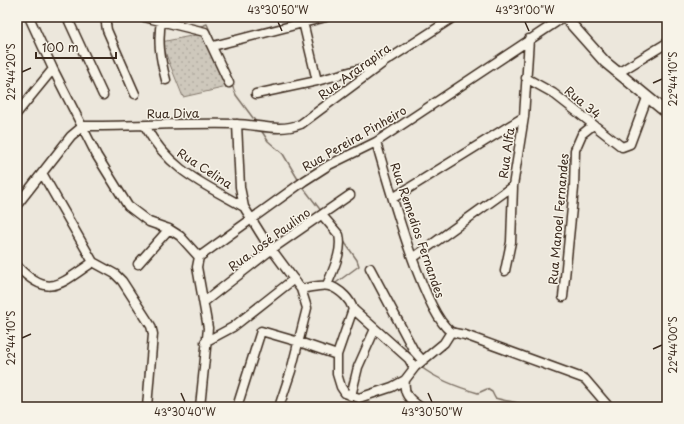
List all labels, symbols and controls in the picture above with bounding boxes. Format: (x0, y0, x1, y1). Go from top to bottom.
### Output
text: 43°30'50"W (247, 2, 309, 17)
text: 43°31'00"W (496, 2, 555, 17)
scale bar (36, 34, 116, 60)
text: 100 m (42, 38, 79, 56)
street label: Rua Ararapira (314, 38, 395, 103)
text: 22°44'20"S (3, 43, 18, 101)
text: 22°44'10"S (665, 51, 680, 107)
street label: Rua 34 (561, 81, 605, 123)
street label: Rua Pereira Pinheiro (299, 101, 410, 175)
street label: Rua Diva (147, 104, 200, 122)
street label: Rua Alfa (494, 126, 519, 180)
street label: Rua Celina (174, 143, 236, 193)
street label: Rua Manoel Fernandes (543, 152, 573, 285)
street label: Rua Remedios Fernandes (386, 160, 450, 301)
street label: Rua José Paulino (224, 203, 314, 275)
text: 22°44'10"S (3, 310, 18, 366)
text: 22°44'00"S (665, 316, 680, 374)
text: 43°30'40"W (154, 404, 216, 419)
text: 43°30'50"W (401, 404, 463, 419)

